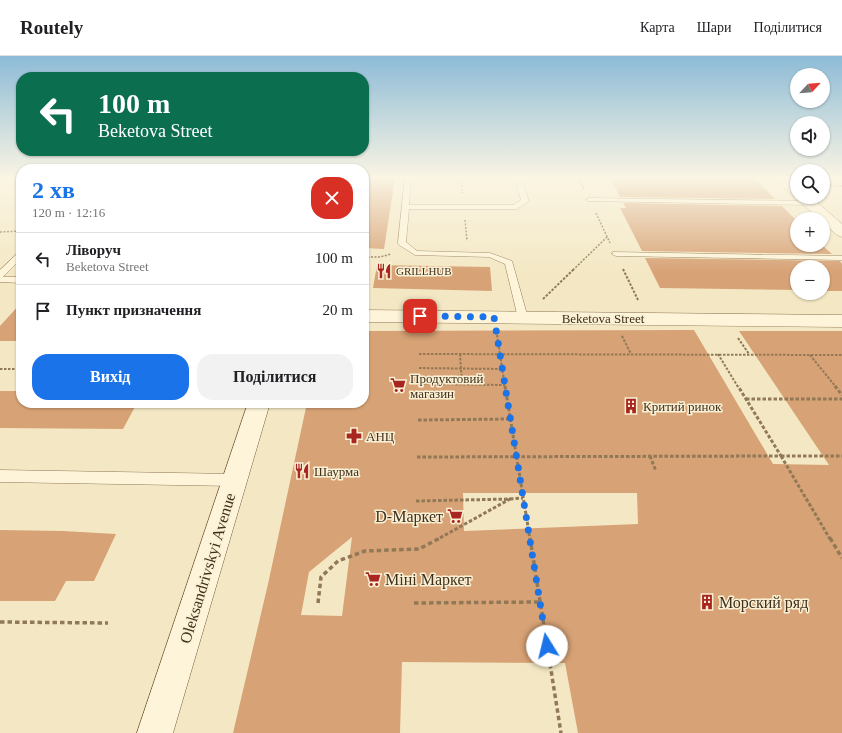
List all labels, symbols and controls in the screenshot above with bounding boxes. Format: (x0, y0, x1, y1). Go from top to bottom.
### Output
text: Routely (20, 17, 83, 38)
text: Карта (640, 20, 675, 35)
text: Шари (697, 20, 732, 35)
text: Поділитися (754, 20, 822, 35)
north arrow (790, 68, 830, 108)
map controls (790, 68, 830, 300)
icon: left (32, 88, 84, 140)
text: 100 m (98, 88, 170, 119)
button: sound (790, 116, 830, 156)
text: Beketova Street (98, 121, 212, 141)
button: search (790, 164, 830, 204)
text: 2 хв (32, 177, 75, 203)
button: close (311, 177, 353, 219)
text: 120 m · 12:16 (32, 205, 105, 220)
button: + (790, 212, 830, 252)
text: Ліворуч (66, 242, 121, 258)
icon: left (32, 248, 54, 270)
text: 100 m (315, 250, 353, 266)
text: Beketova Street (66, 259, 149, 274)
button: − (790, 260, 830, 300)
restaurant icon: GRILLHUB (375, 262, 393, 280)
place label: GRILLHUB (396, 265, 452, 277)
pin (403, 299, 437, 333)
icon: arrive (32, 300, 54, 322)
text: Пункт призначення (66, 302, 201, 318)
text: 20 m (323, 302, 353, 318)
icon: arrive (409, 305, 431, 327)
street label: Beketova Street (562, 311, 645, 326)
button: Вихід (32, 354, 189, 400)
button: Поділитися (197, 354, 353, 400)
place label: Продуктовий магазин (410, 371, 483, 401)
supermarket icon: Продуктовий магазин (389, 376, 407, 394)
building icon: Критий ринок (622, 397, 640, 415)
place label: Критий ринок (643, 399, 722, 414)
pharmacy icon: АНЦ (345, 427, 363, 445)
place label: АНЦ (366, 429, 395, 444)
restaurant icon: Шаурма (293, 462, 311, 480)
place label: Шаурма (314, 464, 359, 479)
street label: Oleksandrivskyi Avenue (176, 491, 239, 646)
supermarket icon: D-Mаркет (446, 507, 464, 525)
place label: D-Mаркет (375, 508, 443, 526)
supermarket icon: Міні Маркет (364, 570, 382, 588)
place label: Міні Маркет (385, 571, 471, 589)
building icon: Морский ряд (698, 593, 716, 611)
place label: Морский ряд (719, 594, 808, 612)
position arrow (526, 625, 568, 667)

